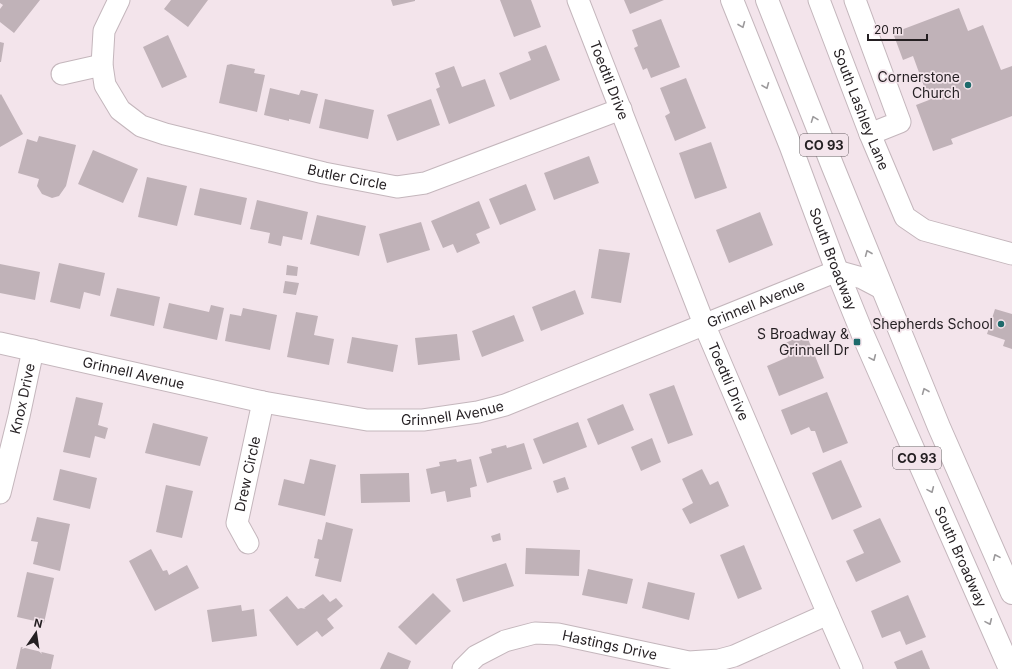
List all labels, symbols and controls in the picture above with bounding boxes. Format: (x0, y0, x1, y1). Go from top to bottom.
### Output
scale bar (868, 16, 927, 42)
one-way arrow (737, 22, 745, 29)
text: 20 m (874, 22, 903, 37)
street label: Toedtli Drive (587, 38, 633, 122)
street label: South Lashley Lane (830, 46, 893, 172)
place label: Cornerstone Church (878, 68, 960, 101)
marker: Cornerstone Church (963, 80, 973, 90)
one-way arrow (762, 83, 770, 90)
one-way arrow (811, 116, 819, 123)
road number: CO 93 (800, 134, 848, 156)
street label: Butler Circle (306, 160, 389, 193)
street label: South Broadway (806, 205, 861, 313)
one-way arrow (865, 249, 873, 256)
street label: Grinnell Avenue (704, 276, 807, 331)
place label: Shepherds School (872, 315, 993, 332)
marker: Shepherds School (996, 319, 1006, 329)
place label: S Broadway & Grinnell Dr (757, 325, 849, 358)
marker: S Broadway & Grinnell Dr (852, 337, 862, 347)
street label: Toedtli Drive (705, 339, 753, 423)
street label: Grinnell Avenue (81, 353, 186, 392)
one-way arrow (869, 355, 877, 362)
street label: Knox Drive (6, 362, 38, 436)
one-way arrow (921, 388, 929, 395)
street label: Grinnell Avenue (401, 397, 506, 428)
street label: Drew Circle (231, 435, 263, 513)
road number: CO 93 (893, 447, 941, 469)
one-way arrow (926, 486, 934, 494)
street label: South Broadway (931, 503, 991, 610)
one-way arrow (993, 553, 1001, 561)
north arrow (16, 613, 56, 653)
text: N (33, 615, 44, 631)
one-way arrow (984, 618, 992, 626)
street label: Hastings Drive (561, 626, 659, 663)

